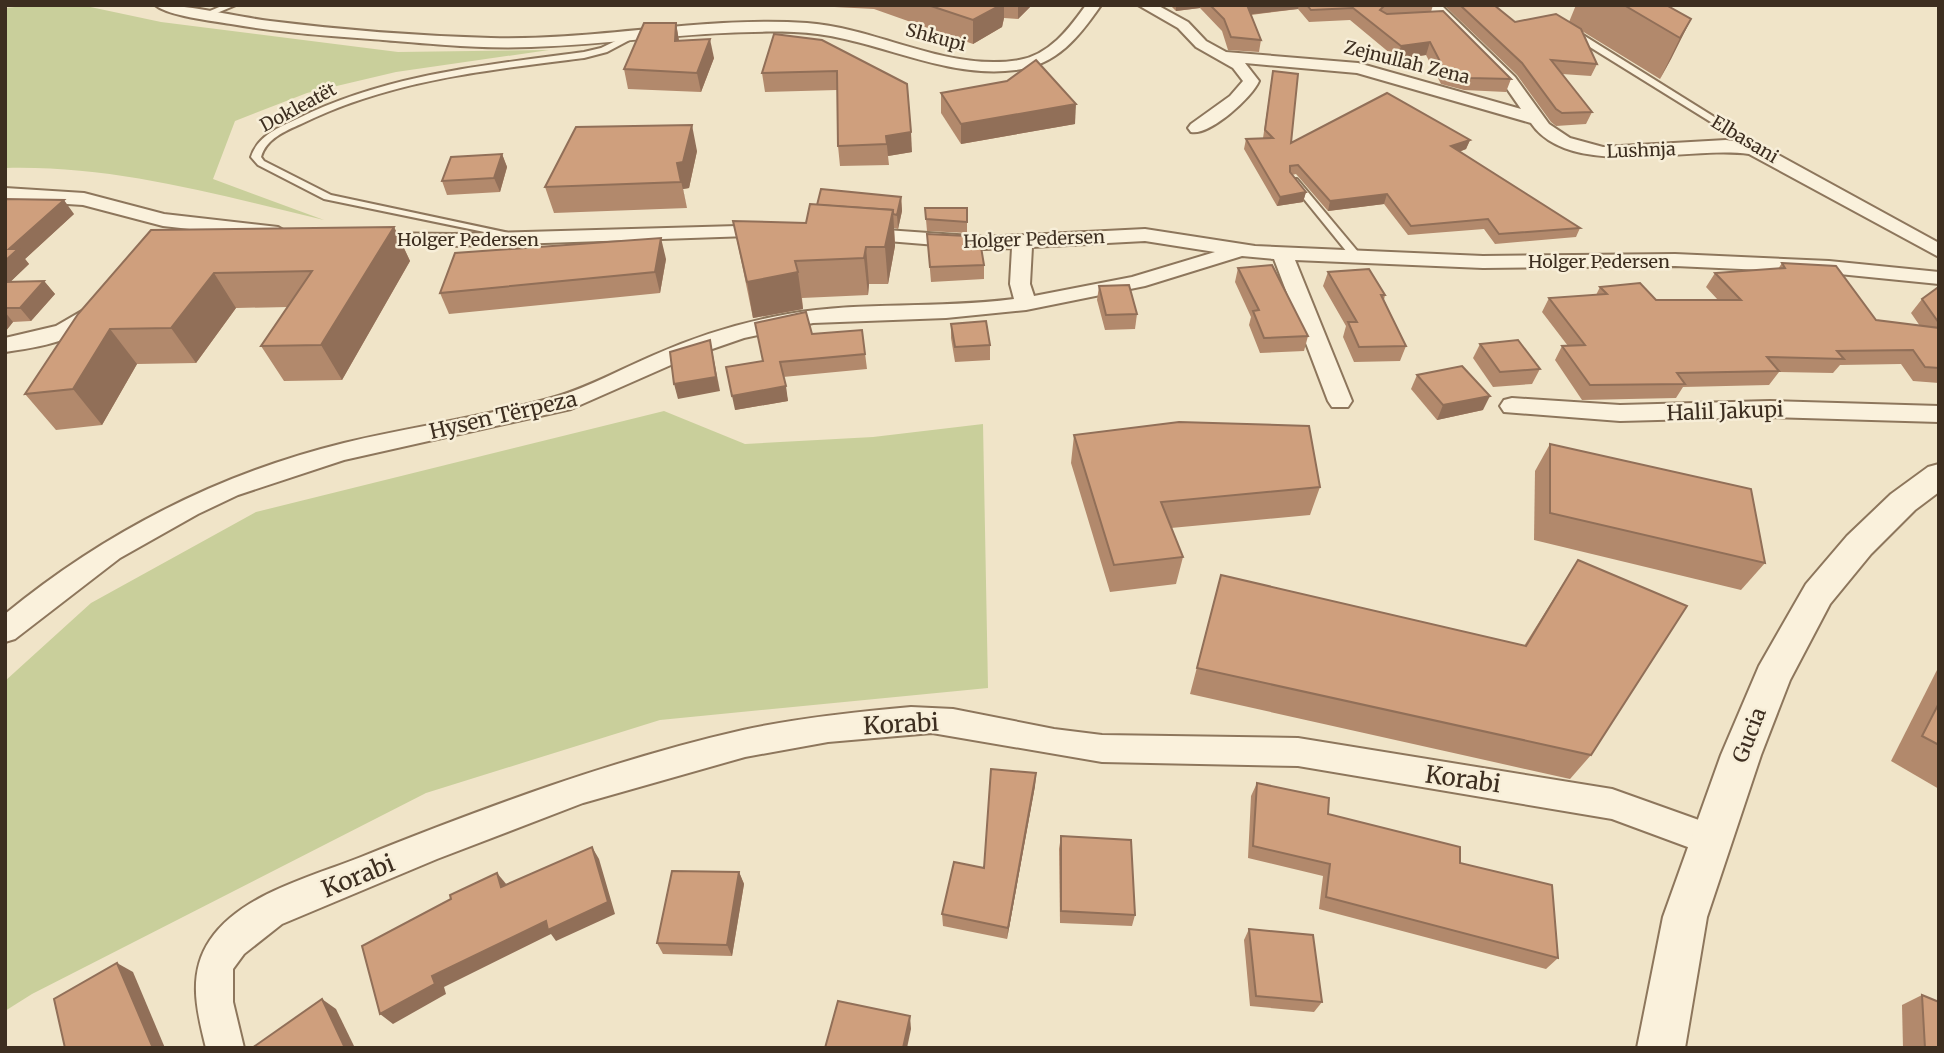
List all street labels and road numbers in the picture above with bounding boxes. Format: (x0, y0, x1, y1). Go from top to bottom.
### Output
street label: Shkupi (903, 18, 969, 56)
street label: Zejnullah Zena (1342, 35, 1472, 89)
street label: Dokleatët (256, 77, 340, 137)
street label: Elbasani (1707, 110, 1783, 168)
street label: Lushnja (1606, 137, 1676, 163)
street label: Holger Pedersen (963, 225, 1105, 253)
street label: Holger Pedersen (397, 228, 539, 251)
street label: Holger Pedersen (1528, 250, 1670, 273)
street label: Hysen Tërpeza (426, 385, 580, 445)
street label: Halil Jakupi (1666, 395, 1784, 427)
street label: Gucia (1726, 704, 1772, 766)
street label: Korabi (862, 707, 940, 741)
street label: Korabi (1423, 758, 1503, 800)
street label: Korabi (317, 847, 399, 905)

